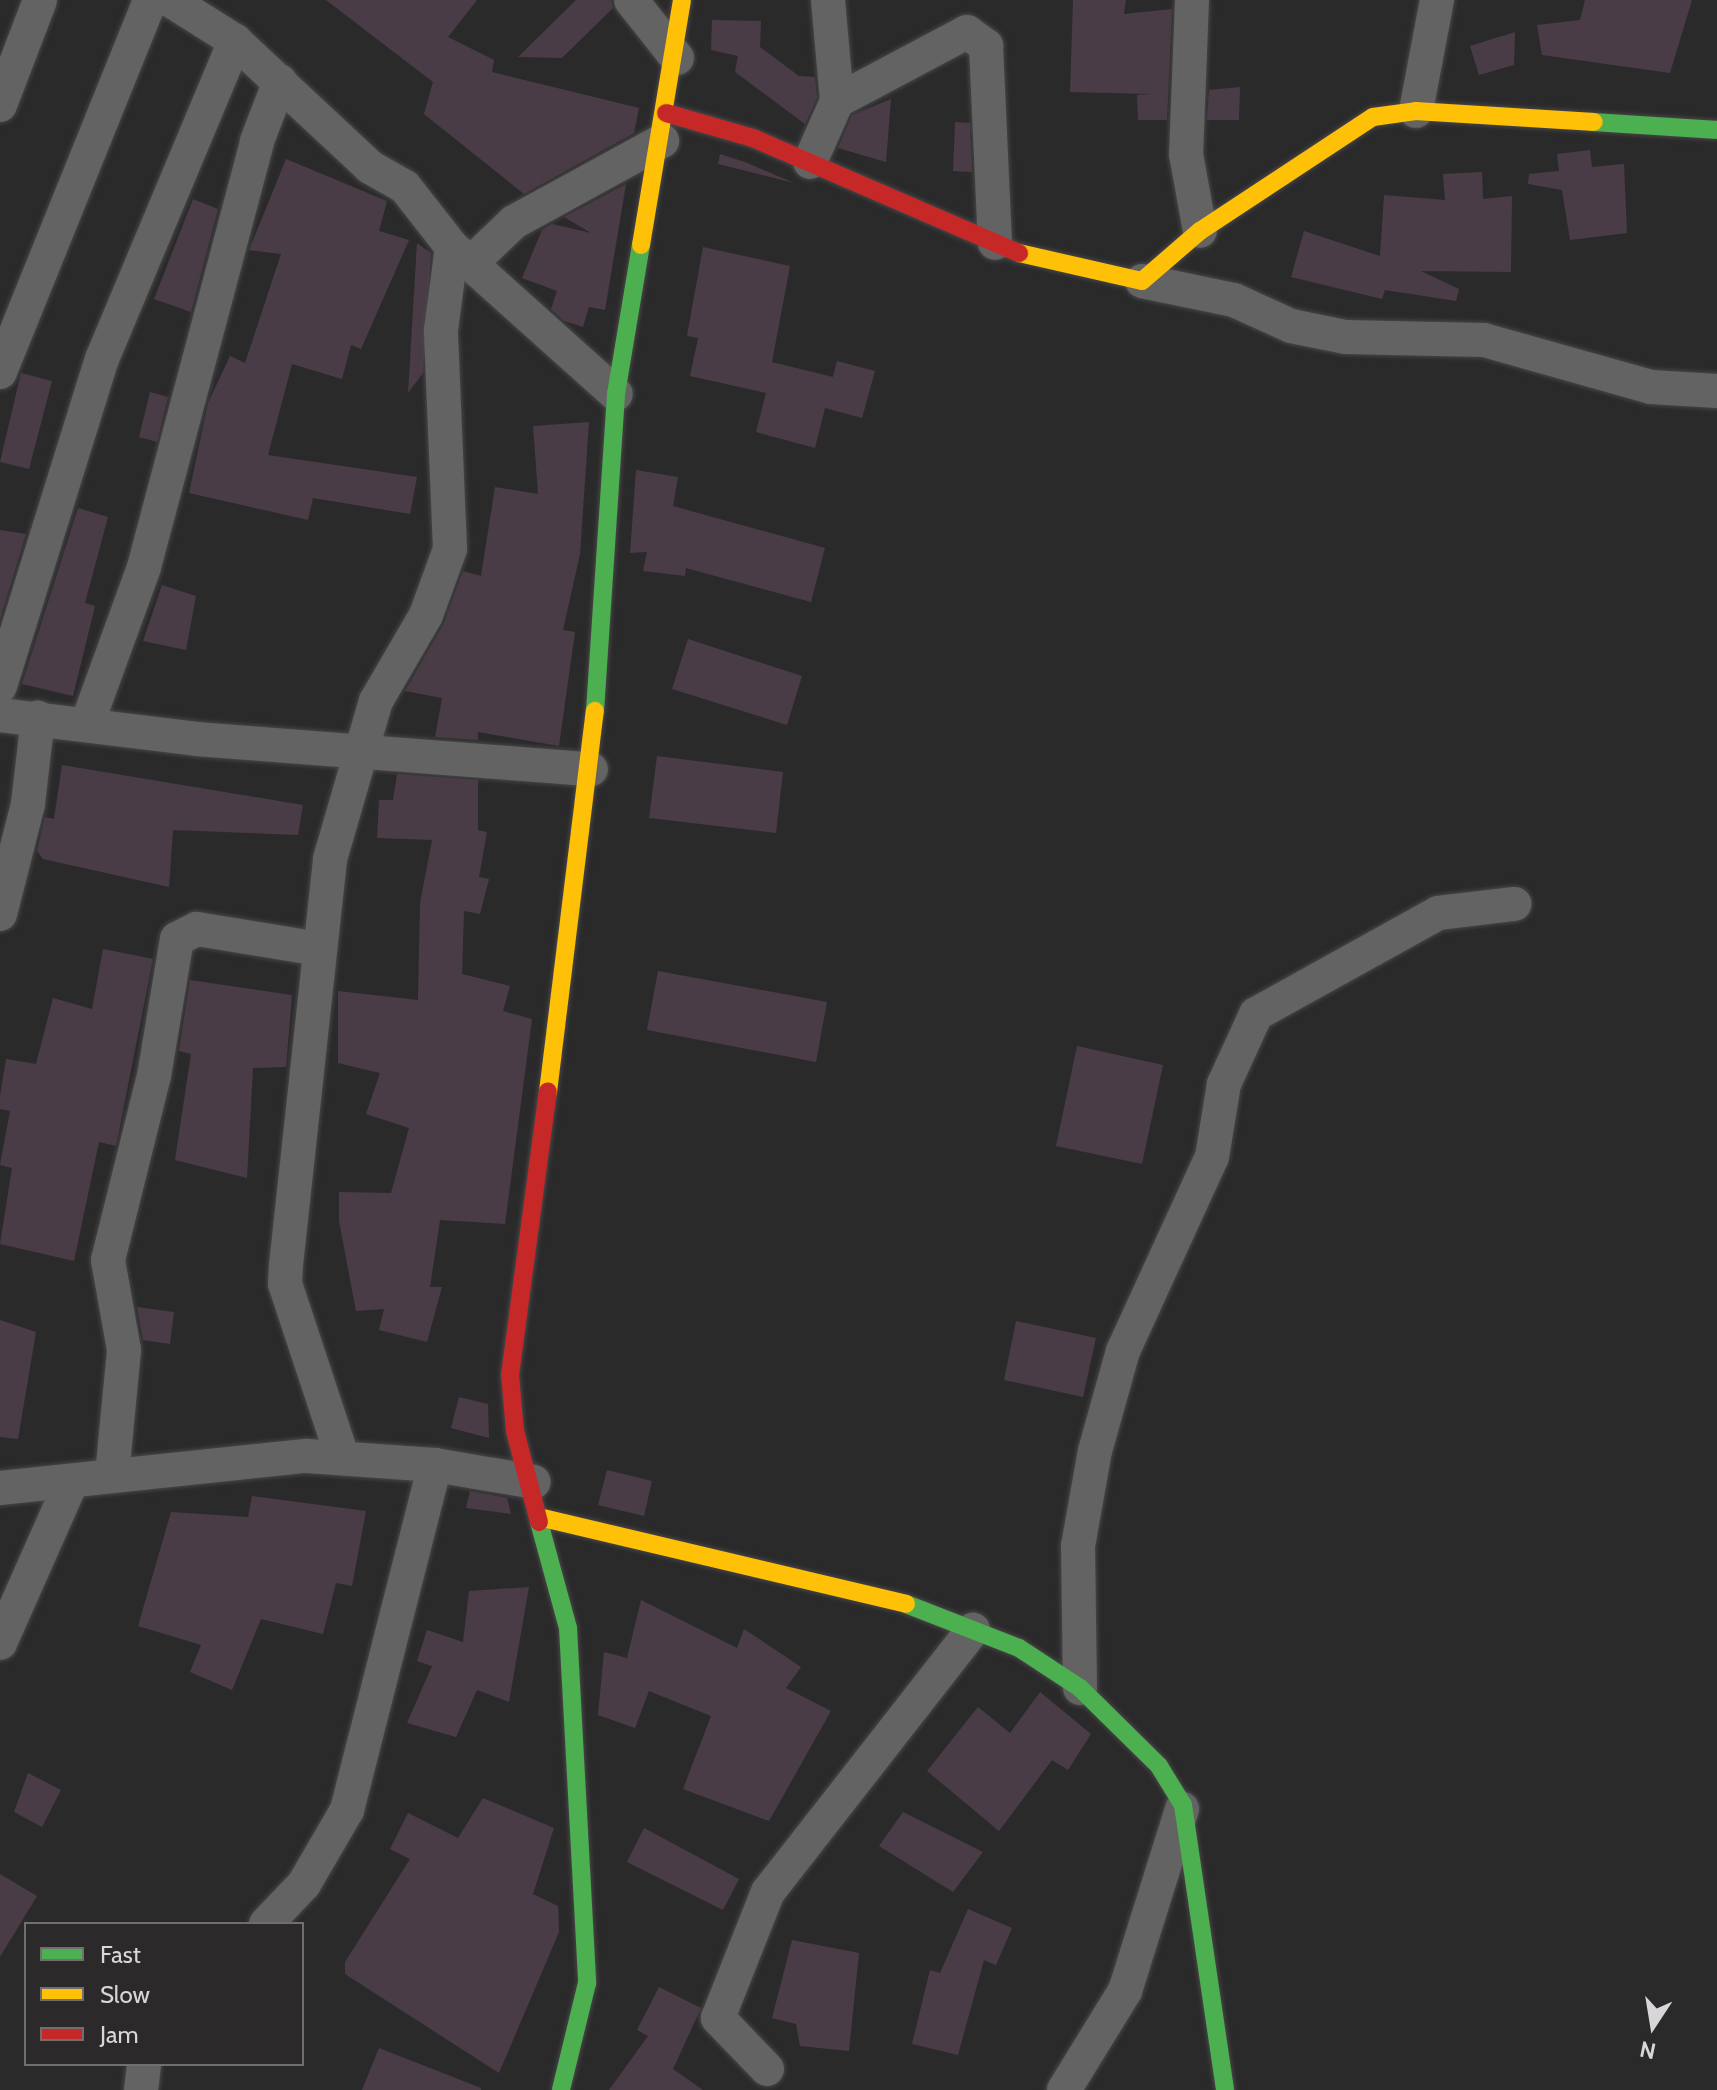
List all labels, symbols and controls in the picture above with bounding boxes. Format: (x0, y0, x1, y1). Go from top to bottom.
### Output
legend (24, 1922, 304, 2066)
text: Fast (100, 1940, 141, 1969)
text: Slow (100, 1980, 150, 2009)
north arrow (1613, 1986, 1693, 2066)
text: Jam (100, 2020, 138, 2049)
text: N (1637, 2035, 1658, 2065)

